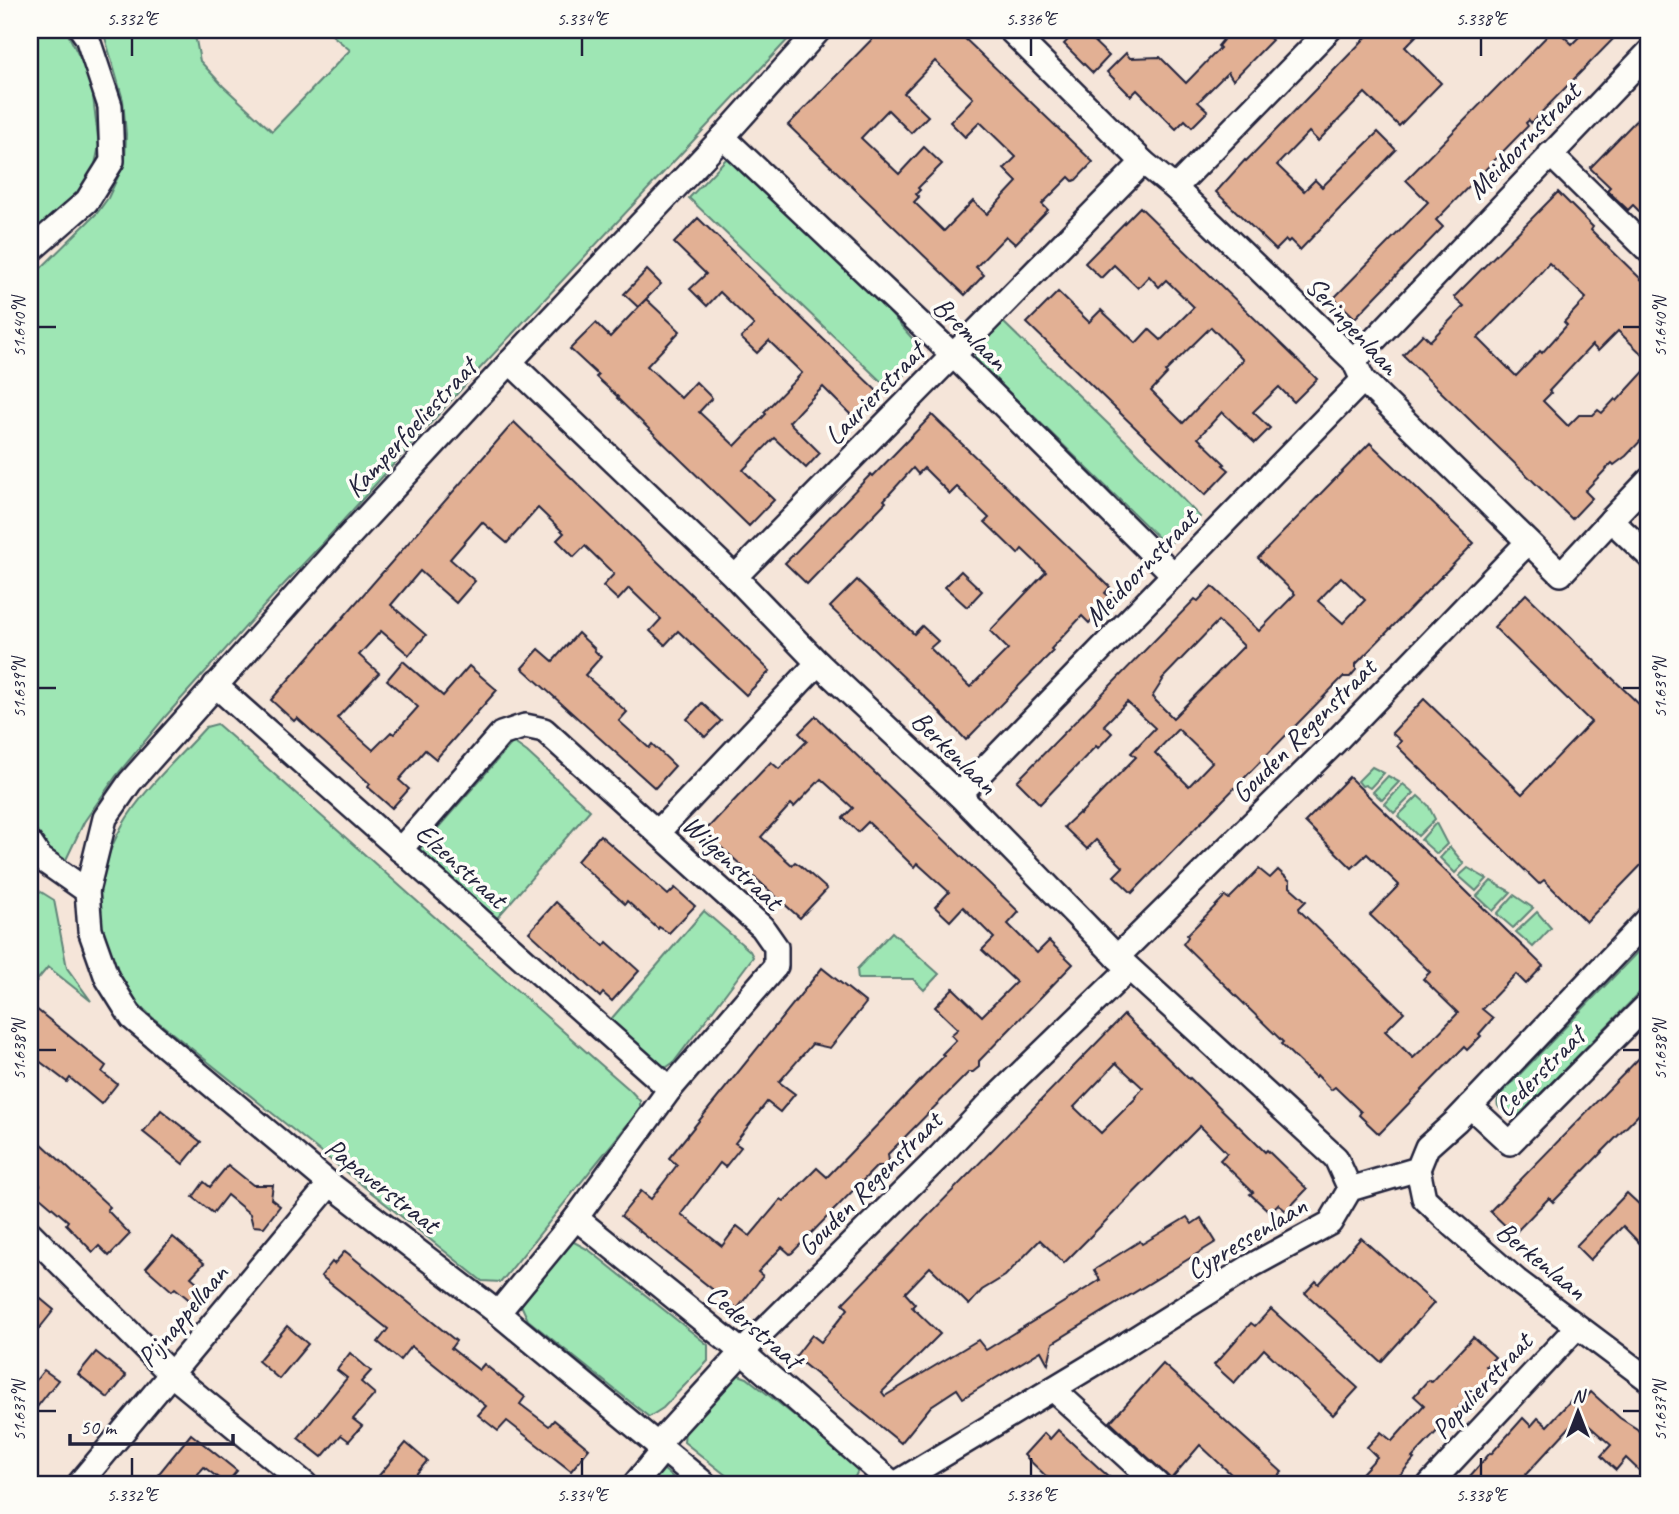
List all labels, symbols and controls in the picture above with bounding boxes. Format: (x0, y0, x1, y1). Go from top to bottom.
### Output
text: 5.332°E (107, 8, 160, 30)
text: 5.334°E (557, 8, 610, 30)
text: 5.336°E (1006, 8, 1059, 30)
text: 5.338°E (1456, 8, 1509, 30)
street label: Meidoornstraat (1459, 73, 1590, 206)
street label: Seringenlaan (1298, 269, 1408, 383)
street label: Bremlaan (926, 289, 1017, 378)
text: 51.640°N (8, 294, 30, 357)
text: 51.640°N (1649, 294, 1671, 357)
street label: Laurierstraat (817, 332, 935, 452)
street label: Kamperfoeliestraat (337, 347, 487, 504)
street label: Meidoornstraat (1076, 500, 1207, 633)
street label: Gouden Regenstraat (1224, 649, 1385, 810)
text: 51.639°N (8, 655, 30, 718)
text: 51.639°N (1649, 655, 1671, 718)
street label: Berkenlaan (904, 703, 1005, 802)
street label: Wilgenstraat (675, 807, 792, 919)
street label: Elzenstraat (409, 815, 517, 917)
street label: Cederstraat (1487, 1016, 1595, 1124)
text: 51.638°N (8, 1017, 30, 1080)
text: 51.638°N (1649, 1017, 1671, 1080)
street label: Gouden Regenstraat (790, 1102, 951, 1263)
street label: Papaverstraat (318, 1130, 449, 1243)
street label: Cypressenlaan (1180, 1188, 1313, 1287)
street label: Berkenlaan (1489, 1213, 1594, 1308)
street label: Pijnappellaan (129, 1256, 236, 1374)
street label: Cederstraat (700, 1276, 813, 1379)
street label: Populierstraat (1423, 1323, 1541, 1446)
text: 51.637°N (8, 1378, 30, 1441)
north arrow (1542, 1378, 1612, 1448)
text: 51.637°N (1649, 1378, 1671, 1441)
text: N (1572, 1384, 1587, 1408)
scale bar (70, 1402, 233, 1446)
text: 50 m (80, 1414, 118, 1440)
text: 5.332°E (107, 1484, 160, 1506)
text: 5.334°E (557, 1484, 610, 1506)
text: 5.336°E (1006, 1484, 1059, 1506)
text: 5.338°E (1456, 1484, 1509, 1506)

